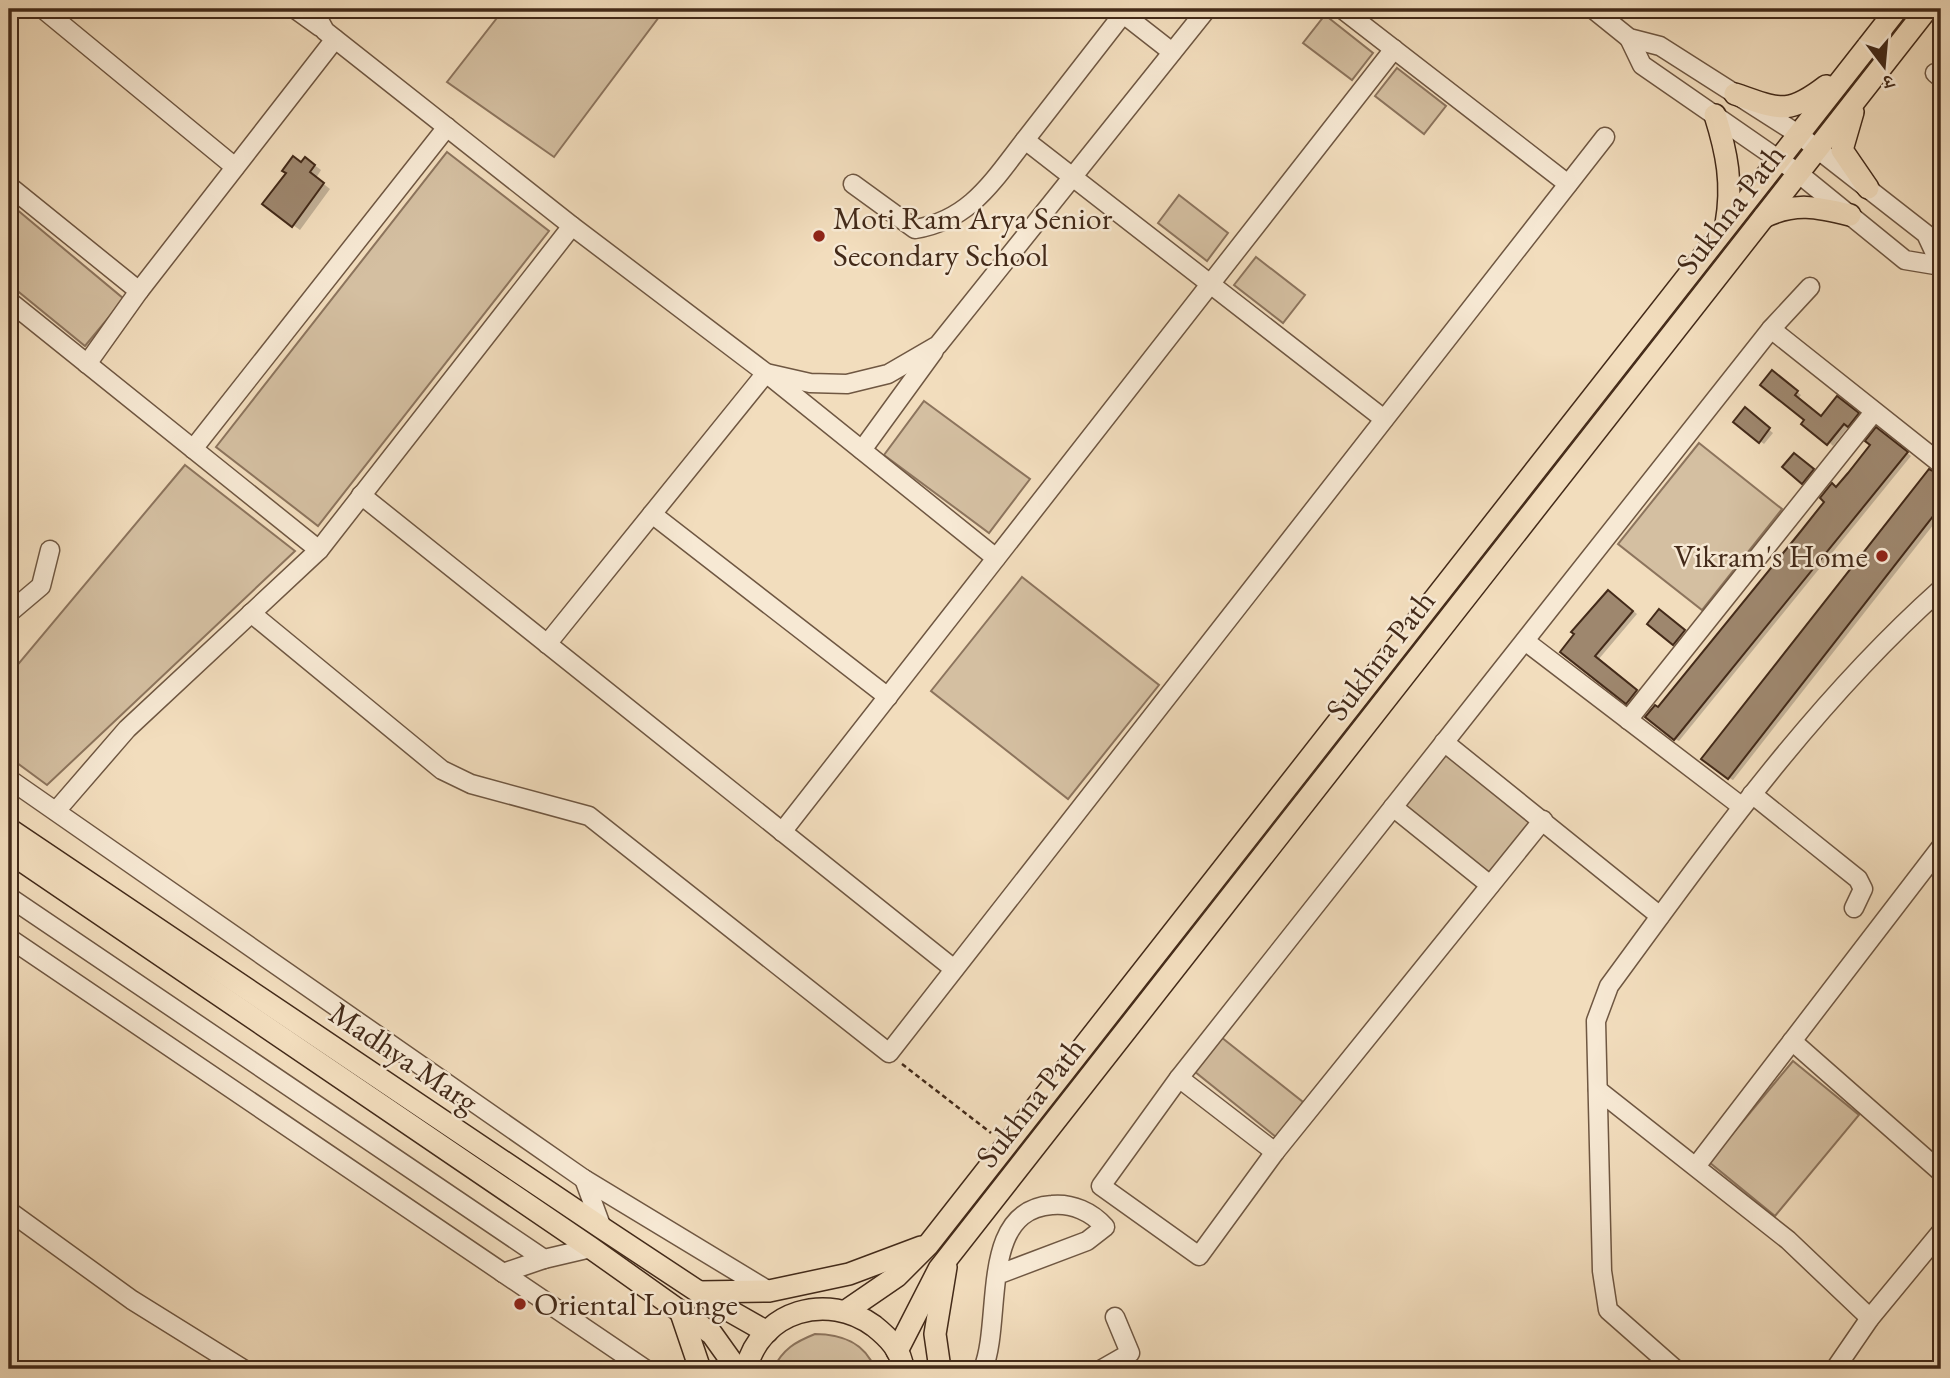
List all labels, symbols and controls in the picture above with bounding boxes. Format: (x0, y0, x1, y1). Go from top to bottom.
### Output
north arrow (1848, 32, 1918, 102)
text: उ (1879, 68, 1899, 96)
street label: Sukhna Path (1666, 135, 1794, 283)
place label: Moti Ram Arya Senior Secondary School (833, 197, 1113, 276)
marker: Moti Ram Arya Senior Secondary School (811, 228, 827, 244)
place label: Vikram's Home (1674, 535, 1868, 577)
marker: Vikram's Home (1874, 548, 1890, 564)
street label: Sukhna Path (1316, 581, 1444, 729)
street label: Madhya Marg (322, 992, 487, 1123)
street label: Sukhna Path (966, 1028, 1094, 1176)
place label: Oriental Lounge (534, 1283, 738, 1325)
marker: Oriental Lounge (512, 1296, 528, 1312)

